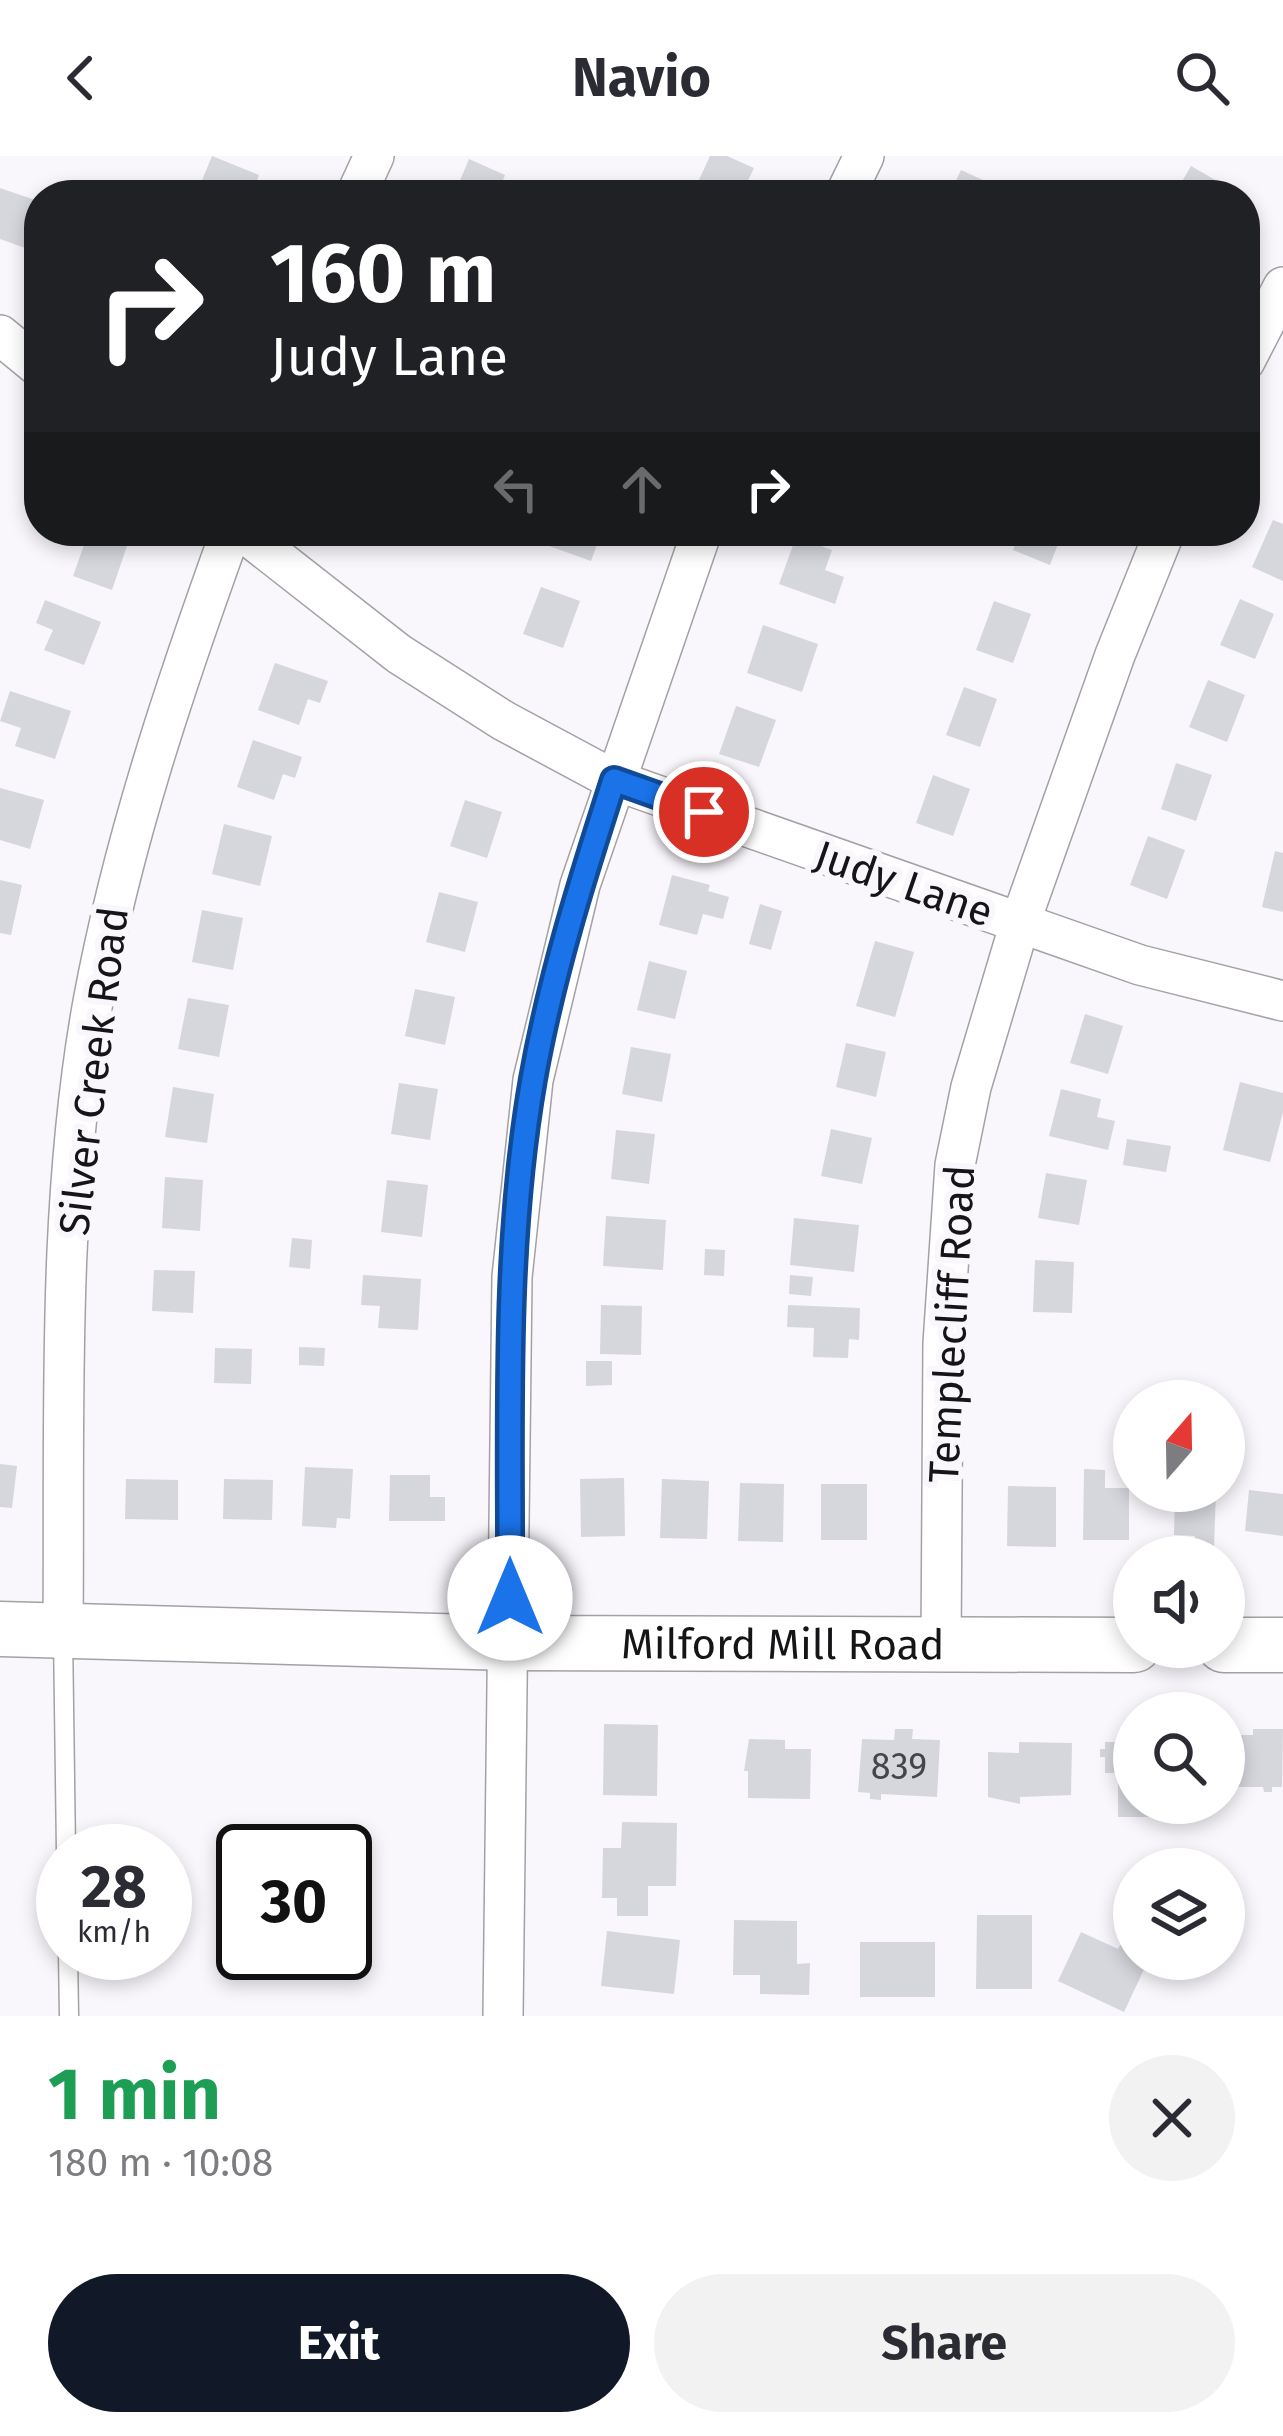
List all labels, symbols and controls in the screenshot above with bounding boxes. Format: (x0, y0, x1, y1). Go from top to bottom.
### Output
icon: back (48, 45, 114, 111)
icon: search (1169, 45, 1235, 111)
text: Navio (572, 46, 711, 110)
text: 160 m (270, 223, 496, 324)
icon: right (72, 228, 228, 384)
text: Judy Lane (270, 325, 508, 389)
icon: left (483, 456, 549, 522)
icon: ahead (609, 456, 675, 522)
icon: right (735, 456, 801, 522)
pin (653, 761, 755, 863)
icon: arrive (671, 779, 737, 845)
street label: Judy Lane (808, 830, 999, 938)
street label: Silver Creek Road (49, 904, 139, 1238)
street label: Templecliff Road (919, 1164, 985, 1484)
north arrow (1113, 1380, 1245, 1512)
map controls (1113, 1380, 1245, 1980)
position arrow (447, 1535, 573, 1661)
button: sound (1113, 1536, 1245, 1668)
street label: Milford Mill Road (621, 1619, 945, 1670)
button: search (1113, 1692, 1245, 1824)
house number: 839 (871, 1745, 927, 1789)
speed limit sign: 30 (216, 1824, 372, 1980)
button: layers (1113, 1848, 1245, 1980)
text: 28 (81, 1851, 147, 1923)
text: km/h (77, 1914, 151, 1950)
text: 1 min (48, 2052, 221, 2138)
button: close (1109, 2055, 1235, 2181)
text: 180 m · 10:08 (48, 2140, 273, 2186)
button: Exit (48, 2274, 630, 2412)
button: Share (654, 2274, 1235, 2412)

